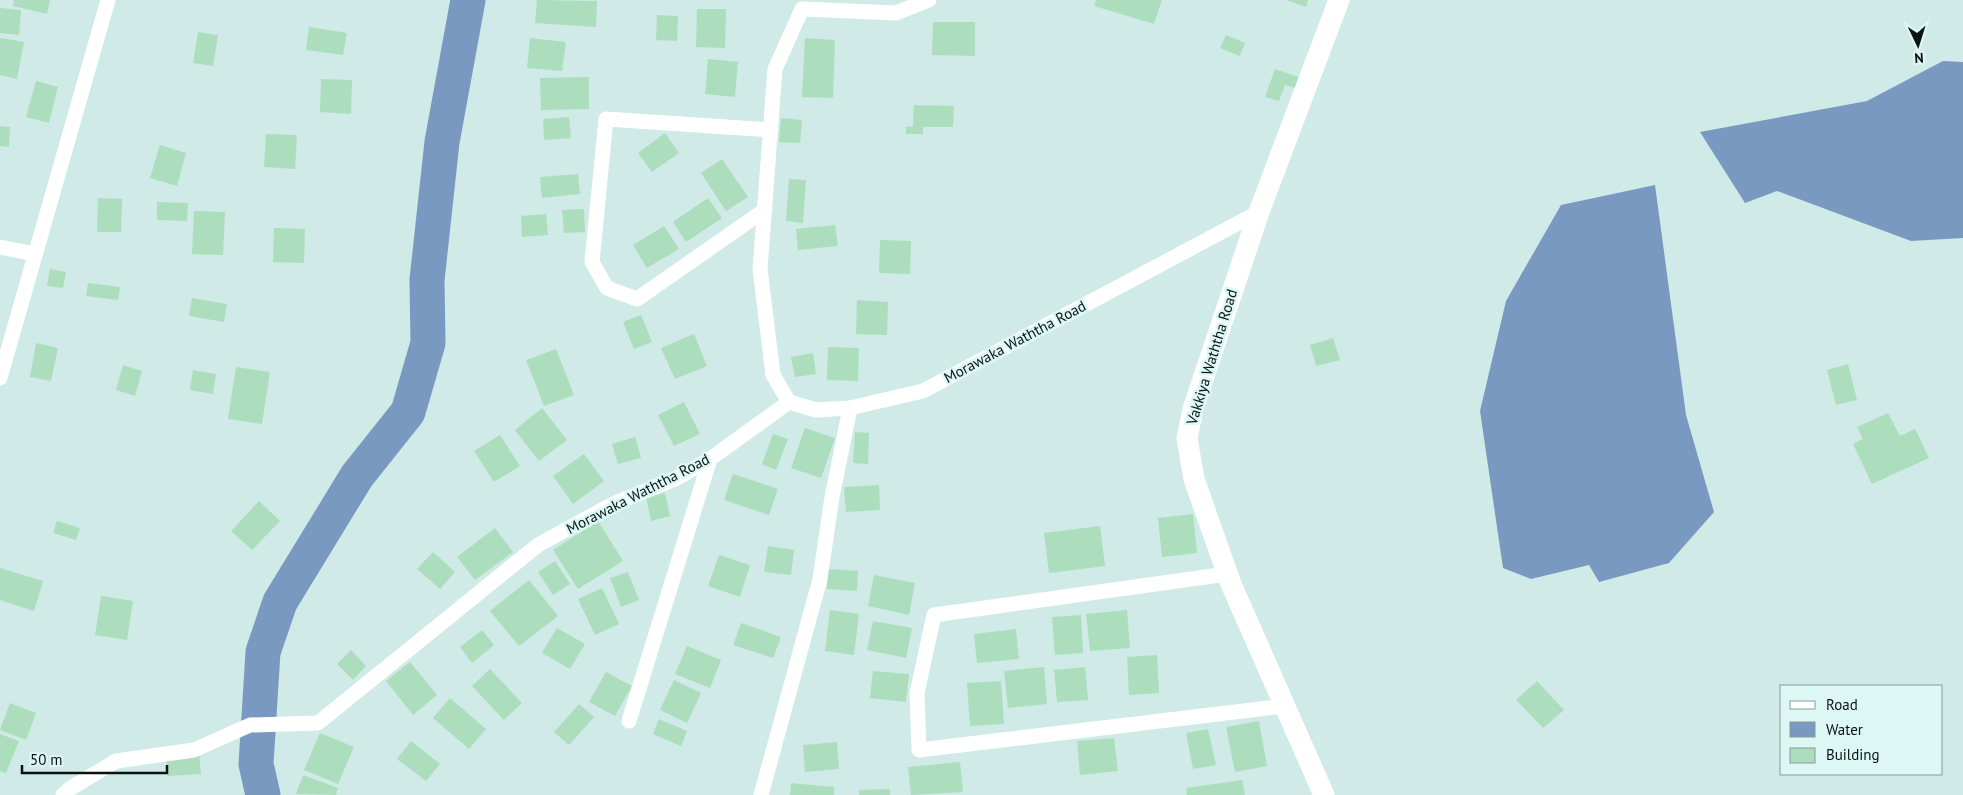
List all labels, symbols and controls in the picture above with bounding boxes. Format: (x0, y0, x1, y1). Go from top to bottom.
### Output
north arrow (1893, 20, 1943, 70)
text: N (1914, 49, 1924, 67)
street label: Vakkiya Waththa Road (1182, 287, 1241, 428)
street label: Morawaka Waththa Road (940, 296, 1089, 387)
street label: Morawaka Waththa Road (563, 449, 713, 538)
legend (1780, 685, 1943, 775)
text: Road (1826, 695, 1858, 714)
text: Water (1826, 720, 1863, 739)
scale bar (22, 742, 168, 774)
text: Building (1826, 745, 1880, 764)
text: 50 m (30, 750, 63, 769)

